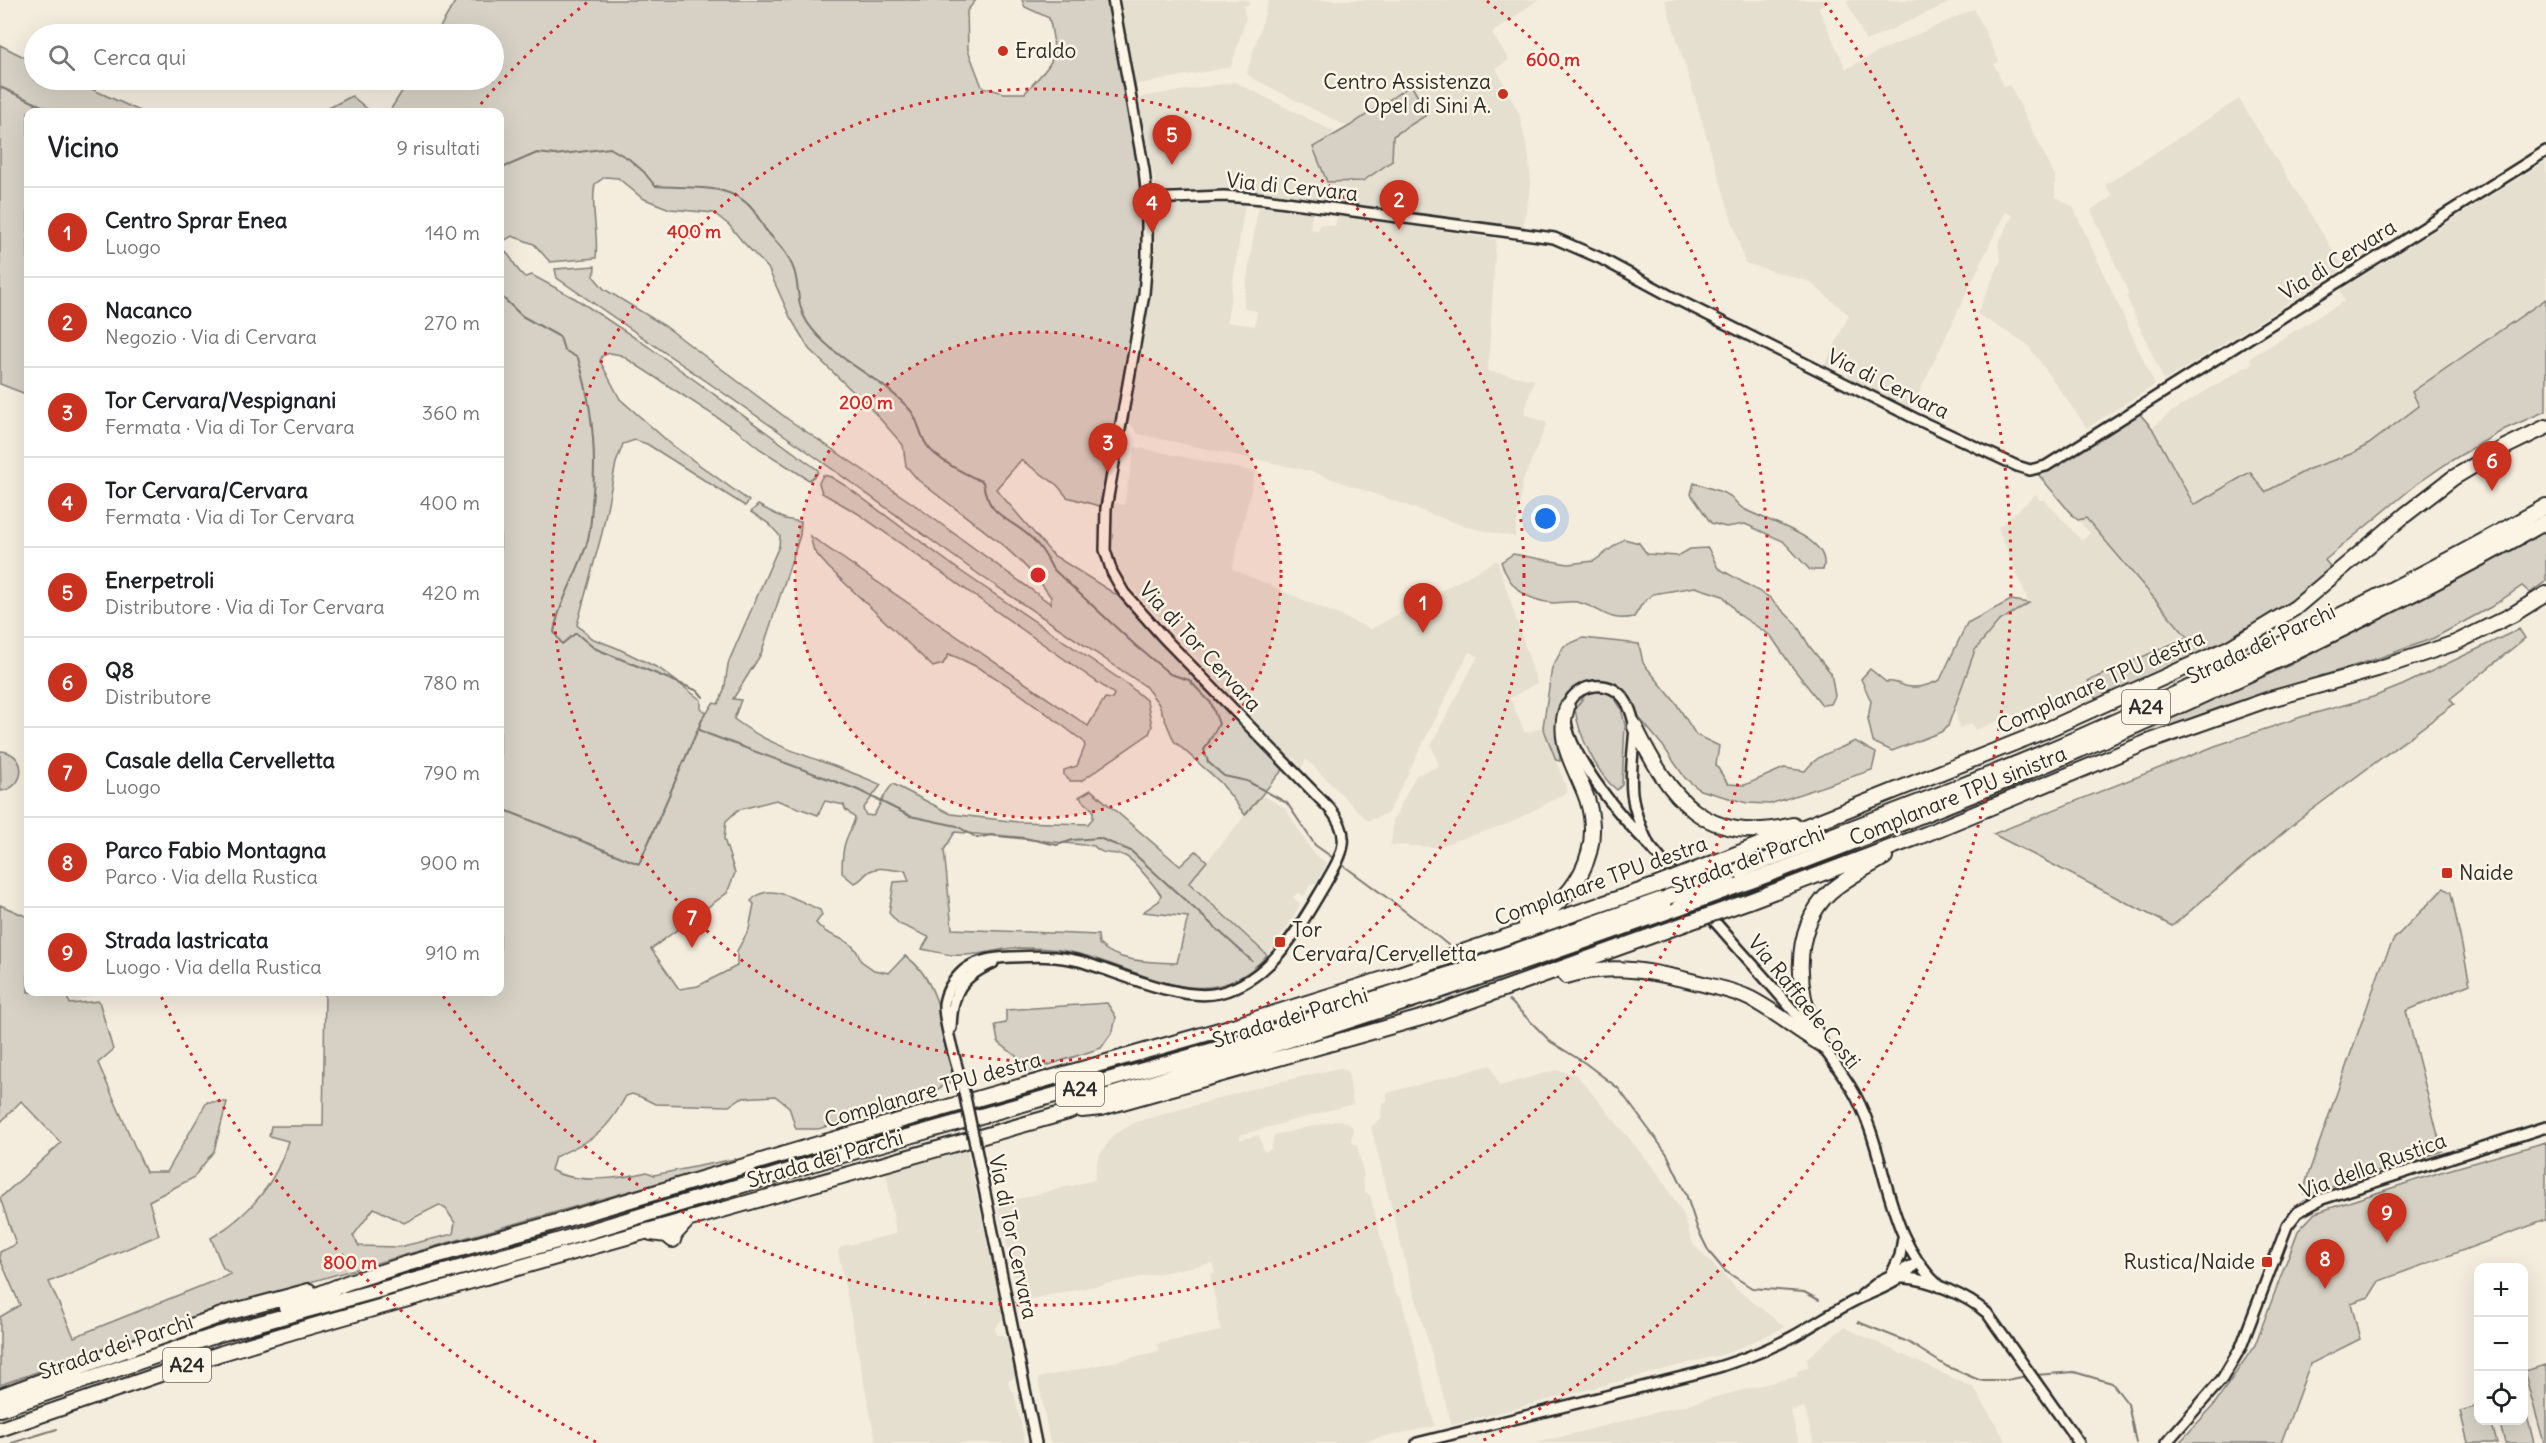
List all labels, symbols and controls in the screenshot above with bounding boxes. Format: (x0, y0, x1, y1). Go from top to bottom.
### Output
search box (24, 24, 504, 90)
place label: Eraldo (1015, 37, 1076, 64)
icon: search (45, 41, 78, 74)
text: Cerca qui (93, 43, 186, 71)
marker: Eraldo (996, 44, 1010, 58)
text: 600 m (1526, 48, 1580, 71)
place label: Centro Assistenza Opel di Sini A. (1323, 68, 1491, 119)
marker: Centro Assistenza Opel di Sini A. (1496, 87, 1510, 101)
pin: 5 (1152, 116, 1192, 165)
text: Vicino (48, 131, 119, 164)
text: 9 risultati (396, 135, 480, 160)
street label: Via di Cervara (1225, 166, 1359, 207)
pin: 2 (1380, 180, 1418, 230)
pin: 4 (1132, 184, 1172, 233)
text: Centro Sprar Enea (105, 206, 287, 234)
street label: Via di Cervara (2274, 213, 2401, 306)
text: 1 (64, 220, 71, 245)
text: 140 m (425, 220, 480, 245)
text: 400 m (667, 220, 721, 243)
text: Luogo (105, 234, 161, 259)
text: Nacanco (105, 296, 192, 324)
text: 2 (62, 310, 73, 335)
text: 270 m (424, 310, 480, 335)
text: Negozio · Via di Cervara (105, 324, 317, 349)
street label: Via di Cervara (1823, 342, 1954, 425)
text: Tor Cervara/Vespignani (105, 386, 336, 414)
text: 200 m (839, 391, 893, 414)
text: 3 (62, 400, 73, 425)
text: 360 m (422, 400, 480, 425)
text: Fermata · Via di Tor Cervara (105, 414, 355, 439)
pin: 3 (1088, 424, 1128, 473)
pin: 6 (2472, 442, 2512, 491)
text: Tor Cervara/Cervara (105, 476, 308, 504)
text: 4 (62, 490, 73, 515)
text: 400 m (420, 490, 480, 515)
text: Fermata · Via di Tor Cervara (105, 504, 355, 529)
your location (1531, 504, 1560, 533)
centre of rings (1028, 565, 1048, 585)
text: Enerpetroli (105, 566, 214, 594)
street label: Via di Tor Cervara (1133, 576, 1267, 717)
text: 5 (62, 580, 73, 605)
text: 420 m (422, 580, 480, 605)
pin: 1 (1404, 584, 1442, 633)
text: Distributore · Via di Tor Cervara (105, 594, 385, 619)
street label: Strada dei Parchi (2182, 597, 2340, 690)
street label: Complanare TPU destra (1993, 624, 2209, 740)
text: Q8 (105, 656, 134, 684)
text: 6 (62, 670, 73, 695)
text: 780 m (423, 670, 480, 695)
text: Distributore (105, 684, 211, 709)
road number: A24 (2122, 690, 2170, 724)
street label: Complanare TPU sinistra (1845, 740, 2070, 851)
text: Casale della Cervelletta (105, 746, 335, 774)
text: 7 (63, 760, 72, 785)
text: 790 m (423, 760, 480, 785)
text: Luogo (105, 774, 161, 799)
street label: Strada dei Parchi (1667, 819, 1828, 900)
street label: Complanare TPU destra (1491, 829, 1711, 932)
text: Parco Fabio Montagna (105, 836, 326, 864)
text: 8 (62, 850, 73, 875)
text: 900 m (420, 850, 480, 875)
place label: Naide (2459, 859, 2514, 886)
text: Parco · Via della Rustica (105, 864, 318, 889)
marker: Naide (2440, 866, 2454, 880)
pin: 7 (672, 898, 712, 948)
place label: Tor Cervara/Cervelletta (1292, 916, 1477, 967)
text: Strada lastricata (105, 926, 269, 954)
street label: Via Raffaele Costi (1742, 929, 1867, 1074)
marker: Tor Cervara/Cervelletta (1273, 935, 1287, 949)
text: 9 (62, 940, 73, 965)
text: 910 m (425, 940, 480, 965)
text: Luogo · Via della Rustica (105, 954, 322, 979)
street label: Strada dei Parchi (1209, 981, 1371, 1054)
street label: Complanare TPU destra (821, 1046, 1044, 1133)
road number: A24 (1056, 1072, 1104, 1106)
street label: Strada dei Parchi (744, 1123, 906, 1194)
street label: Via della Rustica (2296, 1126, 2450, 1205)
street label: Via di Tor Cervara (983, 1152, 1044, 1322)
pin: 9 (2368, 1194, 2406, 1243)
pin: 8 (2306, 1240, 2344, 1289)
place label: Rustica/Naide (2123, 1248, 2255, 1275)
text: 800 m (323, 1251, 377, 1274)
marker: Rustica/Naide (2260, 1255, 2274, 1269)
map controls (2474, 1263, 2528, 1425)
button: + (2474, 1263, 2528, 1317)
street label: Strada dei Parchi (35, 1308, 196, 1386)
button: − (2474, 1317, 2528, 1371)
road number: A24 (163, 1348, 211, 1382)
button: locate (2474, 1371, 2528, 1425)

